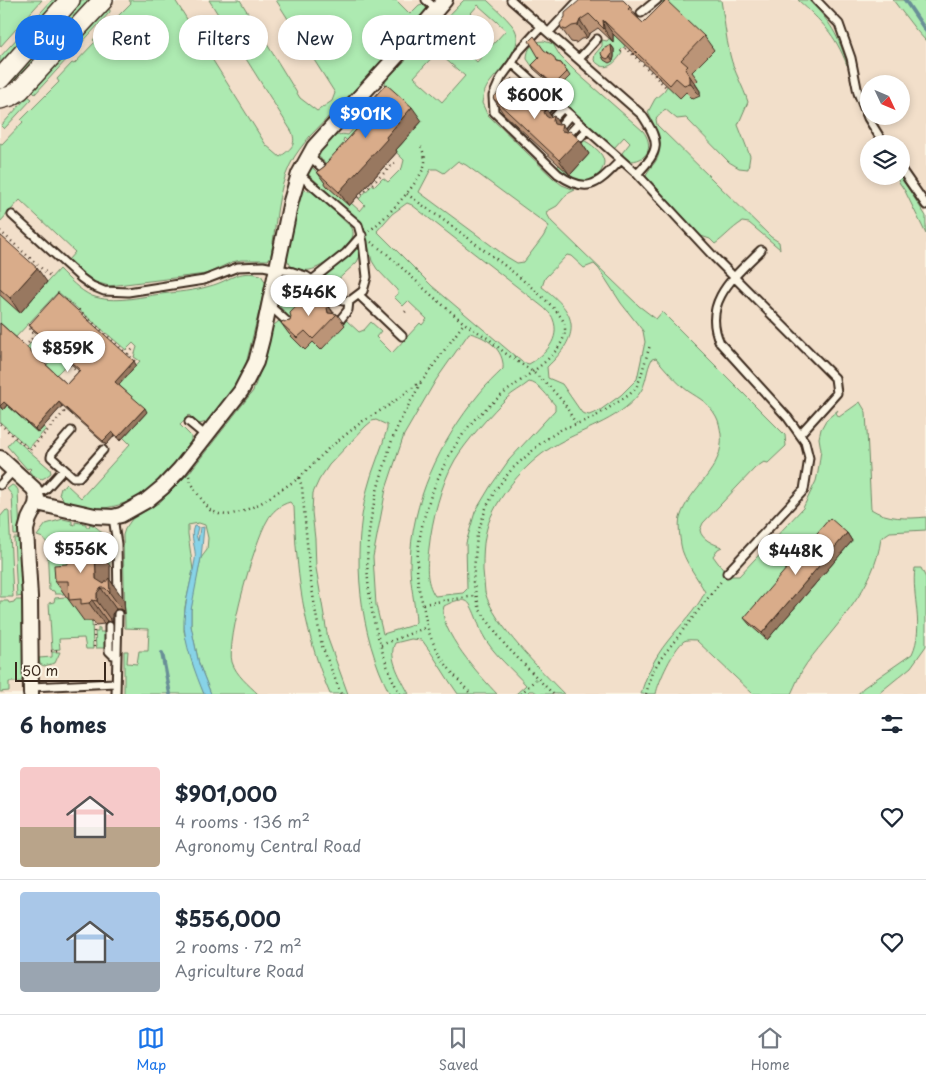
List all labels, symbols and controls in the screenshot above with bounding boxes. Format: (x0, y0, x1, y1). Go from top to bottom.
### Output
chip: Buy (15, 15, 83, 60)
chip: Rent (93, 15, 169, 60)
chip: Filters (179, 15, 268, 60)
chip: New (278, 15, 352, 60)
chip: Apartment (362, 15, 494, 60)
north arrow (860, 75, 910, 125)
map controls (860, 75, 910, 185)
pin: $600K (500, 78, 570, 120)
text: $600K (507, 82, 563, 106)
pin: $901K (331, 96, 401, 139)
text: $901K (340, 101, 392, 125)
button: layers (860, 135, 910, 185)
pin: $546K (274, 274, 344, 317)
text: $546K (281, 279, 337, 303)
pin: $859K (33, 330, 103, 373)
text: $859K (42, 335, 94, 359)
pin: $556K (46, 532, 116, 574)
pin: $448K (761, 534, 831, 576)
text: $556K (54, 536, 108, 560)
text: $448K (769, 538, 823, 562)
scale bar (15, 659, 106, 682)
text: 50 m (22, 660, 58, 681)
text: 6 homes (20, 708, 106, 740)
icon: filters (878, 710, 906, 738)
text: $901,000 (175, 777, 277, 809)
icon: home (60, 787, 120, 847)
icon: heart (878, 803, 906, 831)
text: 4 rooms · 136 m² (175, 809, 310, 833)
text: Agronomy Central Road (175, 833, 361, 857)
text: $556,000 (175, 902, 281, 934)
icon: home (60, 912, 120, 972)
icon: heart (878, 928, 906, 956)
text: 2 rooms · 72 m² (175, 934, 302, 958)
text: Agriculture Road (175, 958, 304, 982)
tab: Map (136, 1024, 166, 1075)
tab: Saved (439, 1024, 478, 1075)
tab: Home (751, 1024, 790, 1075)

